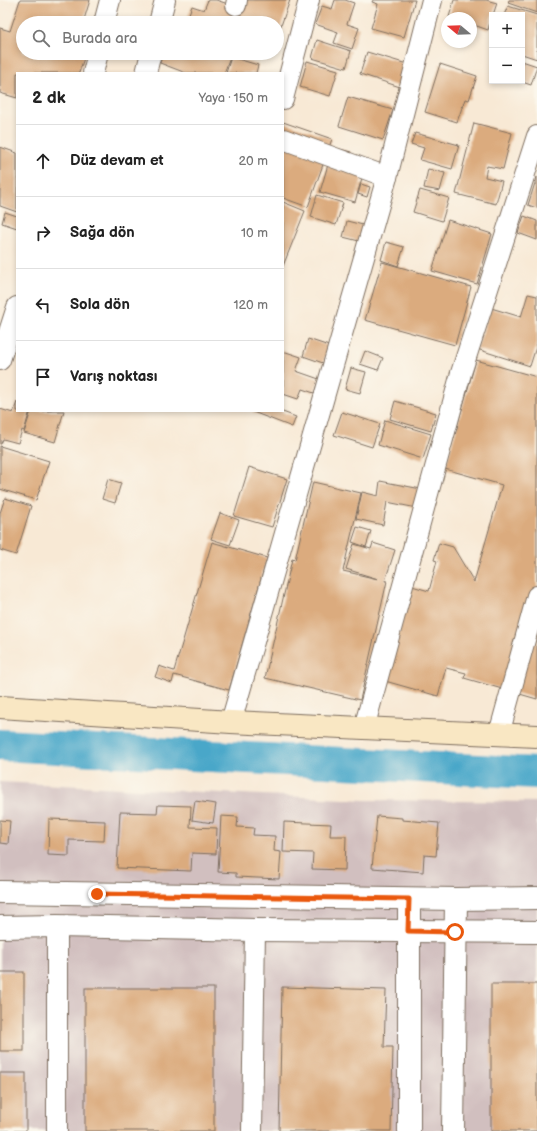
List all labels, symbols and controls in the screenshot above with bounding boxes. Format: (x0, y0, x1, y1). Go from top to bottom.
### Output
north arrow (441, 12, 477, 48)
map controls (489, 12, 525, 84)
button: + (489, 12, 525, 48)
search box (16, 16, 284, 60)
icon: search (30, 27, 52, 49)
text: Burada ara (62, 29, 137, 48)
button: − (489, 48, 525, 84)
text: 2 dk (32, 88, 66, 108)
text: Yaya · 150 m (198, 90, 268, 106)
icon: ahead (32, 150, 54, 172)
text: Düz devam et (70, 151, 164, 170)
text: 20 m (238, 153, 268, 169)
icon: right (32, 222, 54, 244)
text: Sağa dön (70, 223, 135, 242)
text: 10 m (241, 225, 268, 241)
icon: left (32, 294, 54, 316)
text: Sola dön (70, 295, 130, 314)
text: 120 m (233, 297, 268, 313)
icon: arrive (32, 366, 54, 388)
text: Varış noktası (70, 367, 157, 386)
route end (88, 885, 106, 903)
route start (446, 923, 464, 941)

